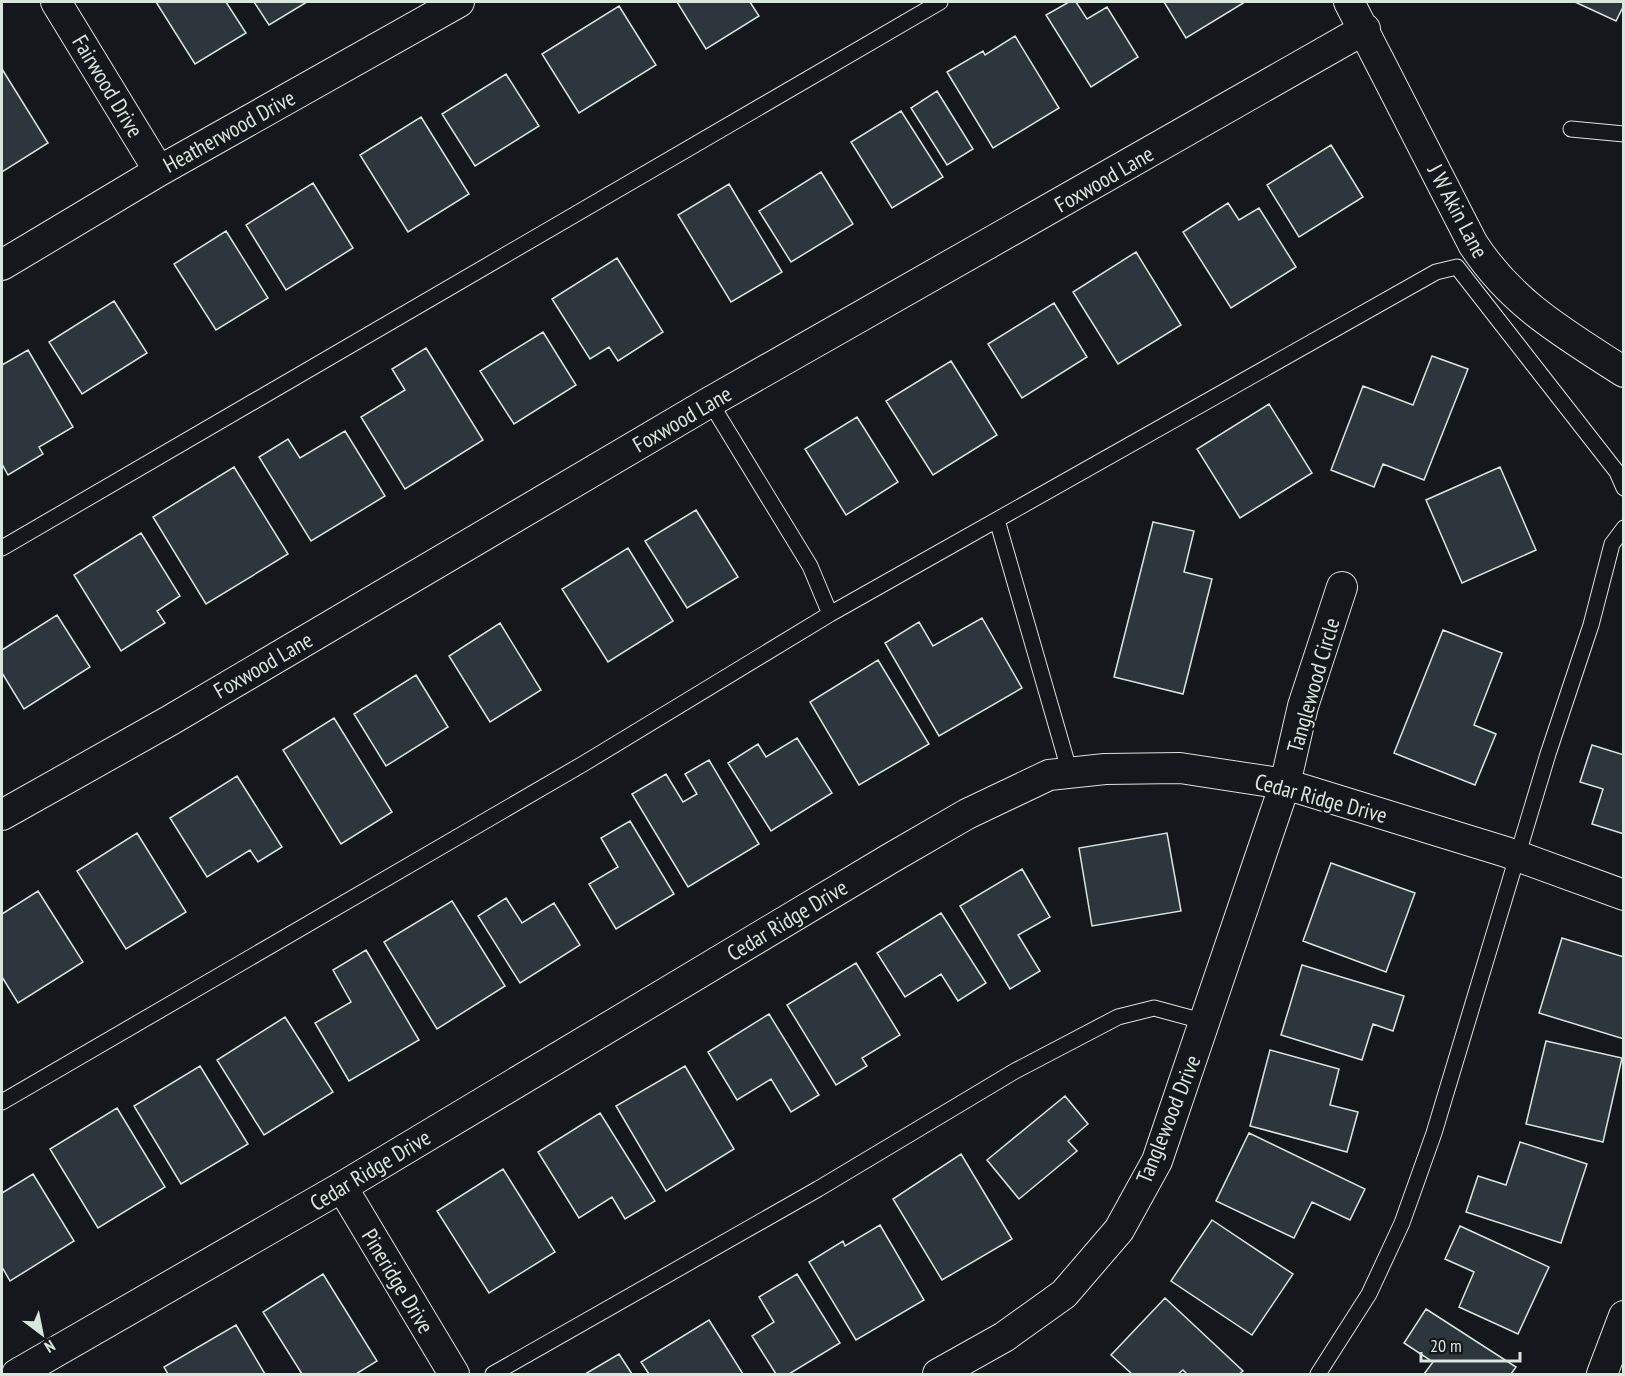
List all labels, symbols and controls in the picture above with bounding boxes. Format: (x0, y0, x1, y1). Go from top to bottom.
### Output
street label: Fairwood Drive (66, 30, 150, 142)
street label: Heatherwood Drive (158, 83, 300, 179)
street label: Foxwood Lane (1050, 139, 1158, 219)
street label: J W Akin Lane (1421, 158, 1494, 263)
street label: Foxwood Lane (628, 379, 736, 459)
street label: Tanglewood Circle (1280, 614, 1346, 756)
street label: Foxwood Lane (209, 625, 317, 705)
street label: Cedar Ridge Drive (1252, 767, 1390, 829)
street label: Cedar Ridge Drive (722, 873, 852, 967)
street label: Tanglewood Drive (1130, 1051, 1206, 1187)
street label: Cedar Ridge Drive (305, 1123, 435, 1217)
street label: Pineridge Drive (356, 1224, 440, 1338)
north arrow (12, 1304, 72, 1364)
scale bar (1421, 1325, 1520, 1363)
text: 20 m (1430, 1334, 1462, 1357)
text: N (41, 1336, 59, 1357)

